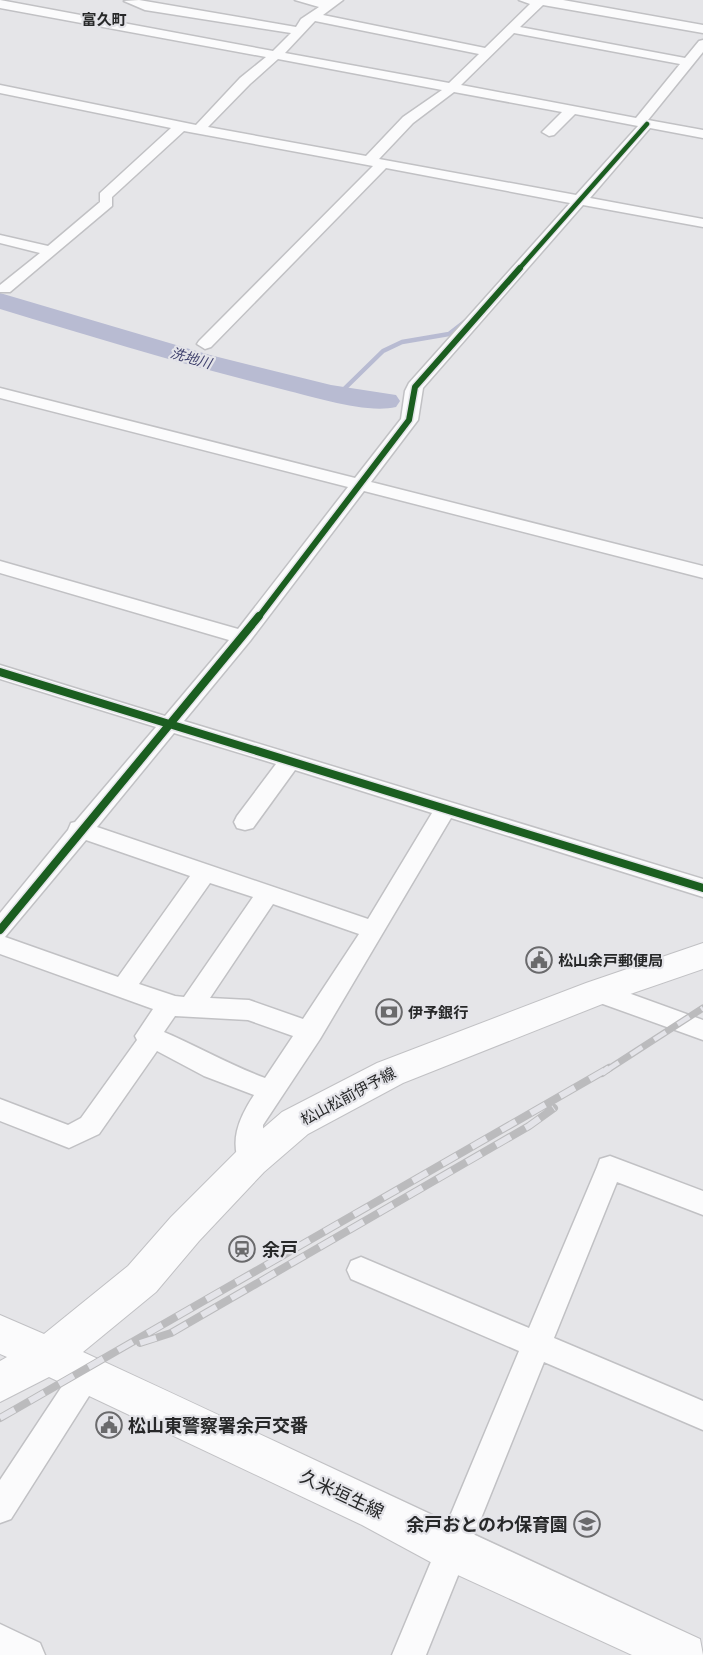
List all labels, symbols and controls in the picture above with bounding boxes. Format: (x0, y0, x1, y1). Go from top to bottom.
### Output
district label: 富久町 (81, 10, 127, 29)
water label: 洗地川 (168, 344, 216, 373)
public building icon: 松山余戸郵便局 (524, 945, 554, 975)
place label: 松山余戸郵便局 (558, 951, 663, 970)
bank icon: 伊予銀行 (374, 997, 404, 1027)
place label: 伊予銀行 (408, 1003, 468, 1022)
street label: 松山松前伊予線 (297, 1063, 399, 1129)
station icon: 余戸 (227, 1234, 257, 1264)
place label: 余戸 (262, 1238, 298, 1261)
public building icon: 松山東警察署余戸交番 (94, 1410, 124, 1440)
place label: 松山東警察署余戸交番 (128, 1414, 308, 1437)
street label: 久米垣生線 (296, 1465, 388, 1523)
school or university icon: 余戸おとのわ保育園 (572, 1509, 602, 1539)
place label: 余戸おとのわ保育園 (406, 1513, 568, 1536)

